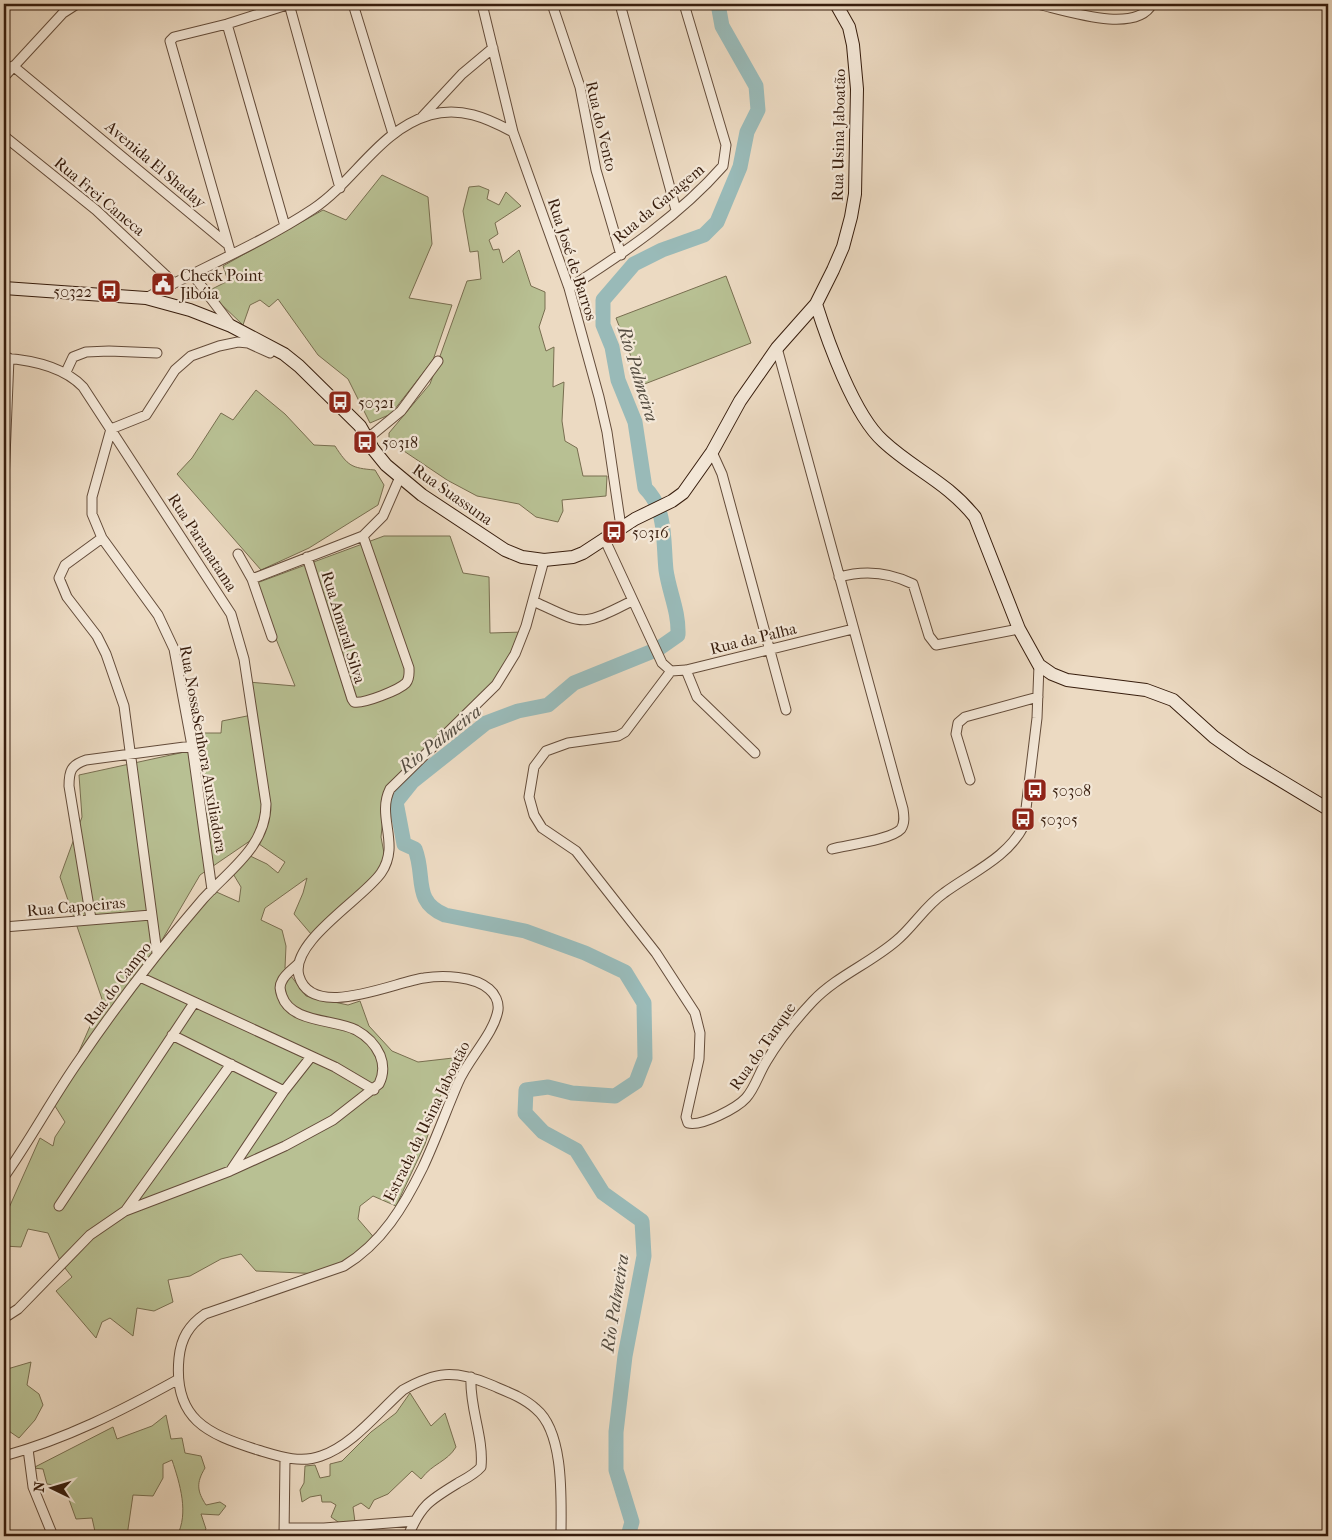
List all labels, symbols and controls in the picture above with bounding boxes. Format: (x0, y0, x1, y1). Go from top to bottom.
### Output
street label: Rua Usina Jaboatão (828, 69, 849, 201)
street label: Rua do Vento (582, 79, 621, 173)
street label: Avenida El Shaday (101, 116, 210, 212)
street label: Rua Frei Caneca (51, 153, 149, 240)
street label: Rua da Garagem (609, 159, 708, 247)
street label: Rua José de Barros (544, 195, 601, 323)
place label: Check Point Jibóia (178, 266, 263, 303)
public building icon: Check Point Jibóia (150, 271, 176, 297)
bus stop icon: 50322 (96, 278, 122, 304)
place label: 50322 (53, 282, 92, 301)
water label: Rio Palmeira (613, 323, 662, 424)
bus stop icon: 50321 (327, 389, 353, 415)
place label: 50321 (358, 393, 394, 412)
bus stop icon: 50318 (352, 429, 378, 455)
place label: 50318 (382, 433, 418, 452)
street label: Rua Suassuna (409, 460, 497, 529)
street label: Rua Paranatama (164, 490, 242, 595)
bus stop icon: 50316 (601, 519, 627, 545)
place label: 50316 (632, 523, 669, 542)
street label: Rua Amaral Silva (317, 569, 370, 686)
street label: Rua da Palha (708, 618, 799, 658)
street label: Rua NossaSenhora Auxiliadora (176, 644, 231, 855)
water label: Rio Palmeira (394, 701, 486, 779)
bus stop icon: 50308 (1022, 777, 1048, 803)
place label: 50308 (1052, 781, 1091, 800)
bus stop icon: 50305 (1010, 806, 1036, 832)
place label: 50305 (1040, 810, 1078, 829)
street label: Rua Capoeiras (26, 893, 126, 920)
street label: Rua do Campo (80, 938, 155, 1029)
street label: Rua do Tanque (725, 999, 800, 1094)
street label: Estrada da Usina Jaboatão (379, 1038, 474, 1204)
water label: Rio Palmeira (597, 1253, 634, 1354)
north arrow (28, 1462, 78, 1512)
text: N (31, 1481, 49, 1493)

